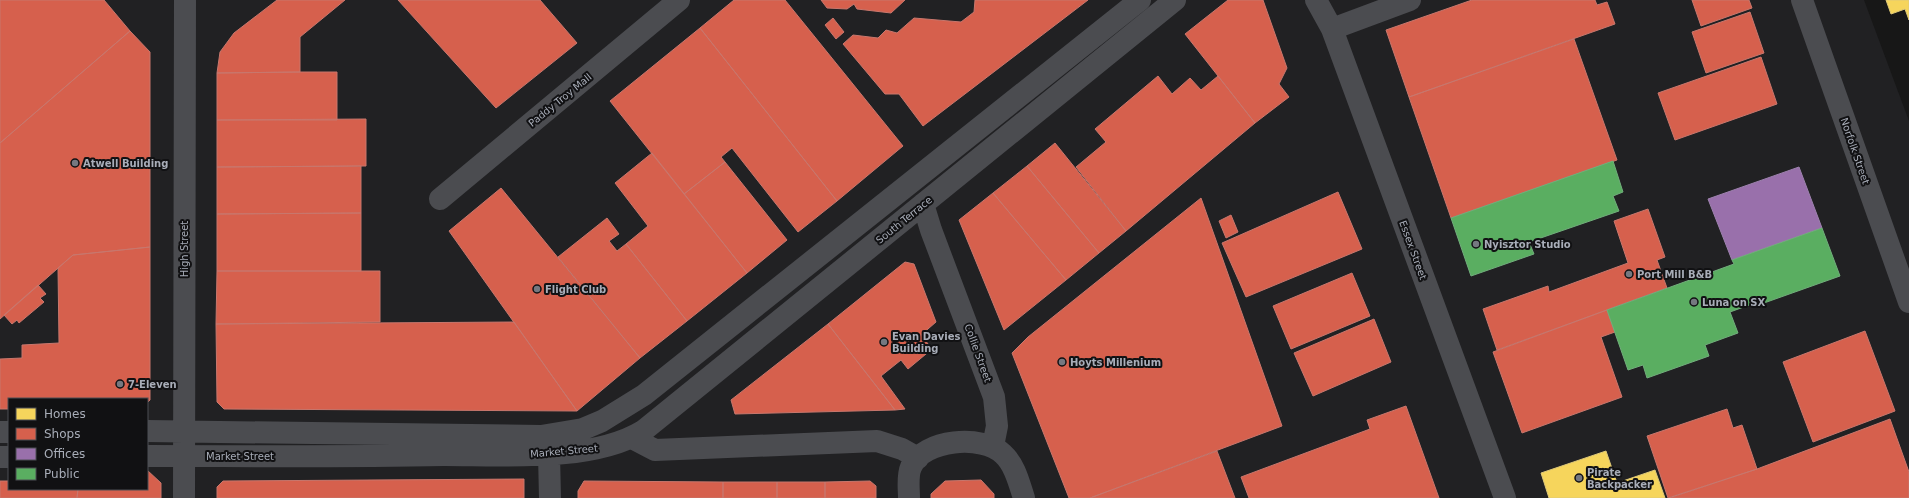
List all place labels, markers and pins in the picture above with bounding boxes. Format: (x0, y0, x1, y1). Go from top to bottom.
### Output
marker: Atwell Building (70, 158, 80, 168)
place label: Atwell Building (83, 158, 168, 169)
marker: Nyisztor Studio (1471, 239, 1481, 249)
place label: Nyisztor Studio (1484, 239, 1571, 250)
marker: Port Mill B&B (1624, 269, 1634, 279)
place label: Port Mill B&B (1637, 269, 1712, 280)
marker: Flight Club (532, 284, 542, 294)
place label: Flight Club (545, 284, 606, 295)
marker: Luna on SX (1689, 297, 1699, 307)
place label: Luna on SX (1702, 297, 1766, 308)
place label: Evan Davies Building (892, 331, 960, 354)
marker: Evan Davies Building (879, 337, 889, 347)
marker: Hoyts Millenium (1057, 357, 1067, 367)
place label: Hoyts Millenium (1070, 357, 1161, 368)
marker: 7-Eleven (115, 379, 125, 389)
place label: 7-Eleven (128, 379, 177, 390)
place label: Pirate Backpacker (1587, 467, 1652, 490)
marker: Pirate Backpacker (1574, 473, 1584, 483)

